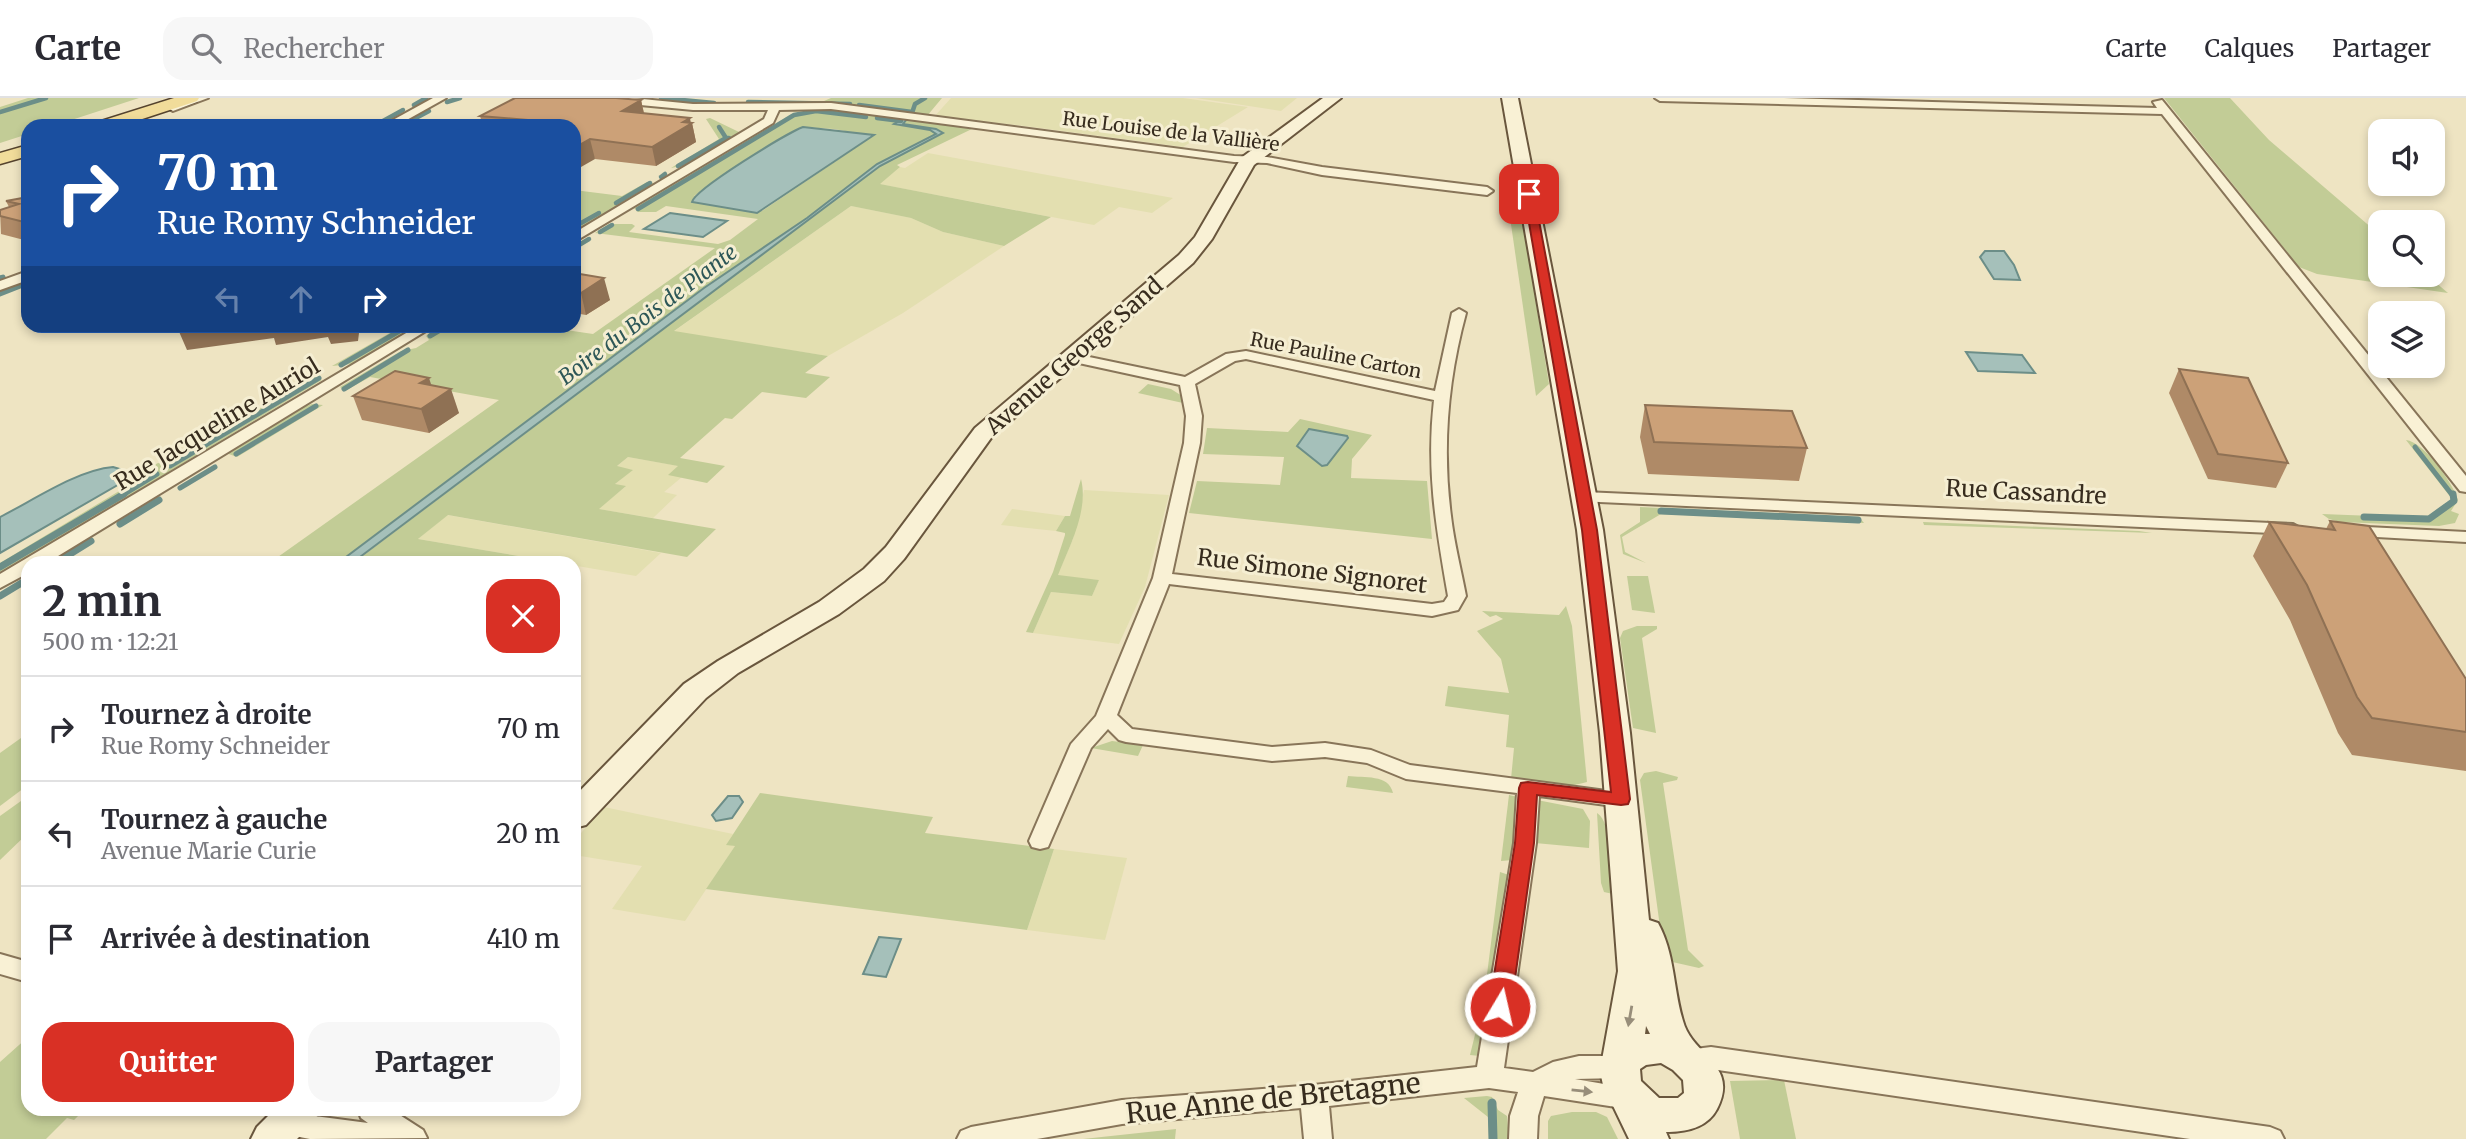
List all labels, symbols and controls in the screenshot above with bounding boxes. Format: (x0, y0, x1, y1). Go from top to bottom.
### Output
search box (163, 17, 653, 80)
text: Carte (35, 28, 121, 69)
icon: search (187, 29, 225, 67)
text: Rechercher (243, 32, 385, 65)
text: Carte (2105, 33, 2166, 64)
text: Calques (2204, 33, 2294, 64)
text: Partager (2332, 33, 2431, 64)
street label: Rue Louise de la Vallière (1061, 106, 1281, 156)
map controls (2368, 119, 2445, 378)
button: sound (2368, 119, 2445, 196)
text: 70 m (157, 142, 278, 203)
icon: right (42, 147, 133, 238)
pin (1499, 164, 1559, 224)
icon: arrive (1510, 175, 1548, 213)
text: Rue Romy Schneider (157, 203, 476, 243)
button: search (2368, 210, 2445, 287)
water label: Boire du Bois de Plante (553, 239, 742, 391)
street label: Avenue George Sand (978, 271, 1168, 441)
icon: left (209, 280, 247, 318)
icon: ahead (282, 280, 320, 318)
icon: right (355, 280, 393, 318)
button: layers (2368, 301, 2445, 378)
street label: Rue Pauline Carton (1248, 327, 1424, 383)
street label: Rue Jacqueline Auriol (109, 351, 325, 496)
street label: Rue Cassandre (1945, 473, 2107, 510)
street label: Rue Simone Signoret (1196, 542, 1429, 599)
text: 2 min (42, 575, 162, 627)
button: close (486, 579, 560, 653)
text: 500 m · 12:21 (42, 627, 179, 656)
text: Tournez à droite (101, 698, 312, 731)
icon: right (42, 710, 80, 748)
text: 70 m (497, 712, 560, 745)
text: Rue Romy Schneider (101, 731, 330, 760)
text: Tournez à gauche (101, 803, 327, 836)
icon: left (42, 815, 80, 853)
text: 20 m (496, 817, 560, 850)
text: Avenue Marie Curie (101, 836, 316, 865)
icon: arrive (42, 920, 80, 958)
text: Arrivée à destination (101, 922, 370, 955)
text: 410 m (486, 922, 560, 955)
position arrow (1463, 970, 1537, 1044)
one-way arrow (1624, 1005, 1635, 1027)
button: Quitter (42, 1022, 294, 1102)
button: Partager (308, 1022, 560, 1102)
street label: Rue Anne de Bretagne (1124, 1065, 1422, 1131)
one-way arrow (1571, 1086, 1593, 1097)

